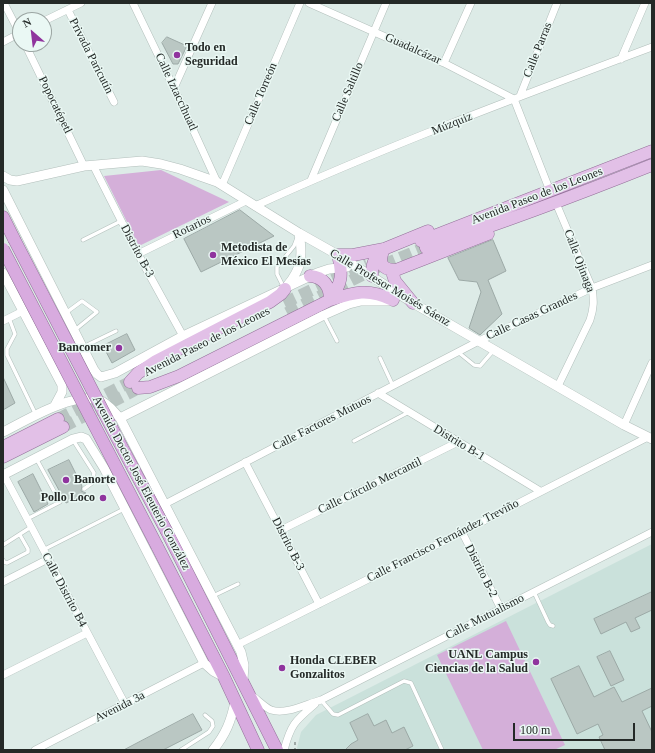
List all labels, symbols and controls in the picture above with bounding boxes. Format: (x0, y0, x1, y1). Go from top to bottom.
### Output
north arrow (12, 12, 52, 52)
text: N (21, 15, 33, 29)
street label: Privada Paricutín (66, 16, 116, 96)
street label: Calle Parras (520, 20, 556, 80)
street label: Guadalcázar (383, 30, 443, 68)
place label: Todo en Seguridad (185, 41, 238, 69)
marker: Todo en Seguridad (172, 50, 182, 60)
street label: Calle Iztaccíhuatl (152, 51, 200, 133)
street label: Calle Saltillo (329, 60, 367, 124)
street label: Calle Torreón (241, 61, 281, 127)
street label: Popocatépetl (35, 74, 75, 136)
street label: Múzquiz (430, 109, 474, 139)
street label: Avenida Paseo de los Leones (469, 164, 605, 228)
street label: Rotarios (171, 212, 213, 242)
street label: Distrito B-3 (117, 222, 157, 280)
street label: Calle Ojinaga (560, 227, 598, 295)
place label: Metodista de México El Mesías (221, 241, 311, 269)
street label: Calle Profesor Moisés Sáenz (327, 246, 453, 330)
marker: Metodista de México El Mesías (208, 250, 218, 260)
street label: Calle Casas Grandes (484, 288, 580, 344)
street label: Avenida Paseo de los Leones (141, 304, 273, 380)
place label: Bancomer (58, 341, 111, 355)
marker: Bancomer (114, 343, 124, 353)
street label: Calle Factores Mutuos (270, 392, 374, 454)
street label: Avenida Doctor José Eleuterio González (89, 394, 193, 572)
street label: Distrito B-1 (431, 422, 487, 464)
street label: Calle Círculo Mercantil (316, 455, 424, 517)
place label: Banorte (74, 473, 115, 487)
marker: Banorte (61, 475, 71, 485)
place label: Pollo Loco (41, 491, 95, 505)
marker: Pollo Loco (98, 493, 108, 503)
street label: Calle Francisco Fernández Treviño (365, 496, 521, 586)
street label: Distrito B-3 (268, 515, 308, 573)
street label: Distrito B-2 (461, 542, 501, 600)
street label: Calle Distrito B4 (38, 550, 90, 630)
street label: Calle Mutualismo (443, 591, 527, 643)
place label: UANL Campus Ciencias de la Salud (425, 648, 528, 676)
place label: Honda CLEBER Gonzalitos (290, 654, 377, 682)
marker: UANL Campus Ciencias de la Salud (531, 657, 541, 667)
marker: Honda CLEBER Gonzalitos (277, 663, 287, 673)
street label: Avenida 3a (93, 688, 147, 726)
scale bar (515, 715, 637, 741)
text: 100 m (520, 723, 550, 737)

